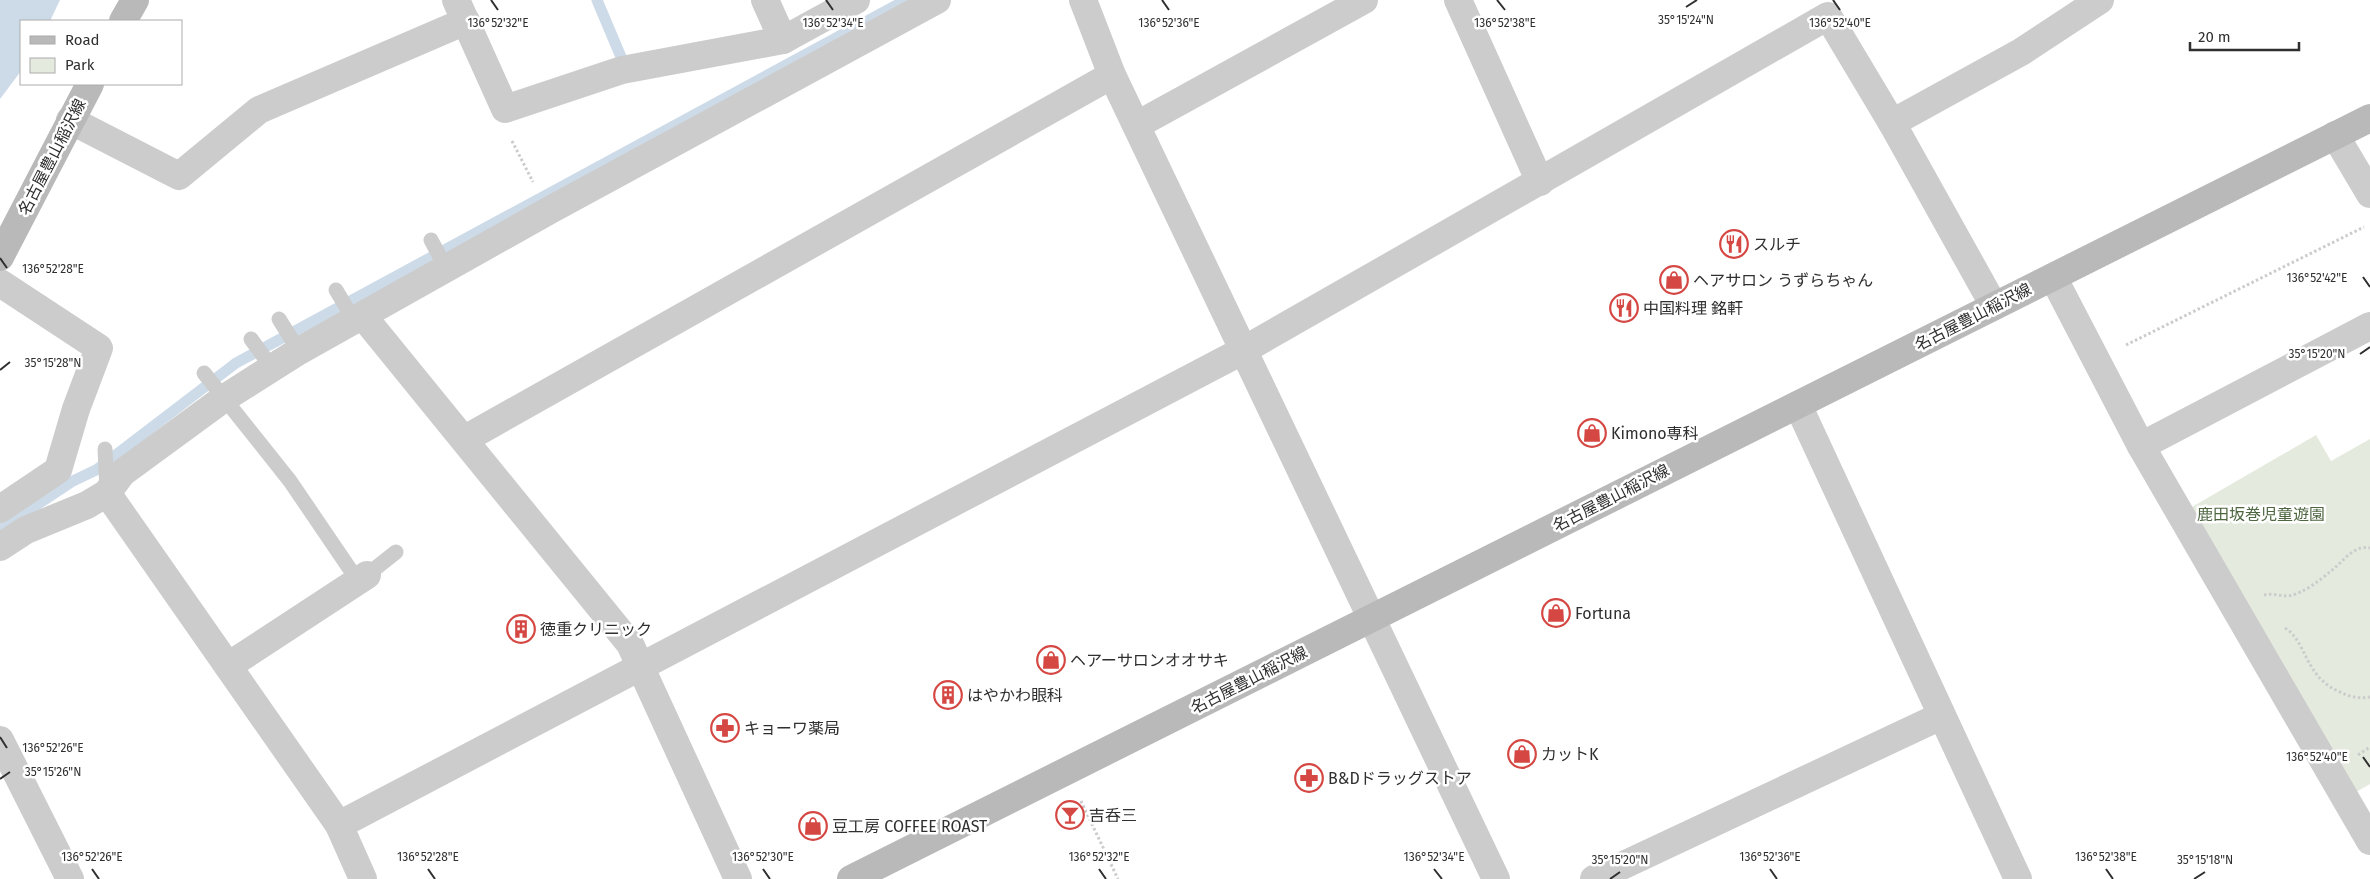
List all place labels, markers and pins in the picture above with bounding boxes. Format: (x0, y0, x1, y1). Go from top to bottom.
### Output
restaurant icon: スルチ (1719, 229, 1749, 259)
place label: スルチ (1753, 235, 1801, 254)
shop icon: ヘアサロン うずらちゃん (1659, 265, 1689, 295)
place label: ヘアサロン うずらちゃん (1693, 271, 1873, 290)
restaurant icon: 中国料理 銘軒 (1609, 293, 1639, 323)
place label: 中国料理 銘軒 (1643, 299, 1743, 318)
shop icon: Kimono専科 (1577, 418, 1607, 448)
place label: Kimono専科 (1611, 424, 1699, 443)
shop icon: Fortuna (1541, 598, 1571, 628)
place label: Fortuna (1575, 604, 1631, 623)
building icon: 徳重クリニック (506, 614, 536, 644)
place label: 徳重クリニック (540, 620, 652, 639)
shop icon: ヘアーサロンオオサキ (1036, 645, 1066, 675)
place label: ヘアーサロンオオサキ (1070, 651, 1229, 670)
building icon: はやかわ眼科 (933, 680, 963, 710)
place label: はやかわ眼科 (967, 686, 1063, 705)
pharmacy icon: キョーワ薬局 (710, 713, 740, 743)
place label: キョーワ薬局 (744, 719, 840, 738)
shop icon: カットK (1507, 739, 1537, 769)
place label: カットK (1541, 745, 1599, 764)
pharmacy icon: B&Dドラッグストア (1294, 763, 1324, 793)
place label: B&Dドラッグストア (1328, 769, 1472, 788)
bar icon: 吉呑三 (1055, 800, 1085, 830)
place label: 吉呑三 (1089, 806, 1137, 825)
shop icon: 豆工房 COFFEE ROAST (798, 811, 828, 841)
place label: 豆工房 COFFEE ROAST (832, 817, 988, 836)

